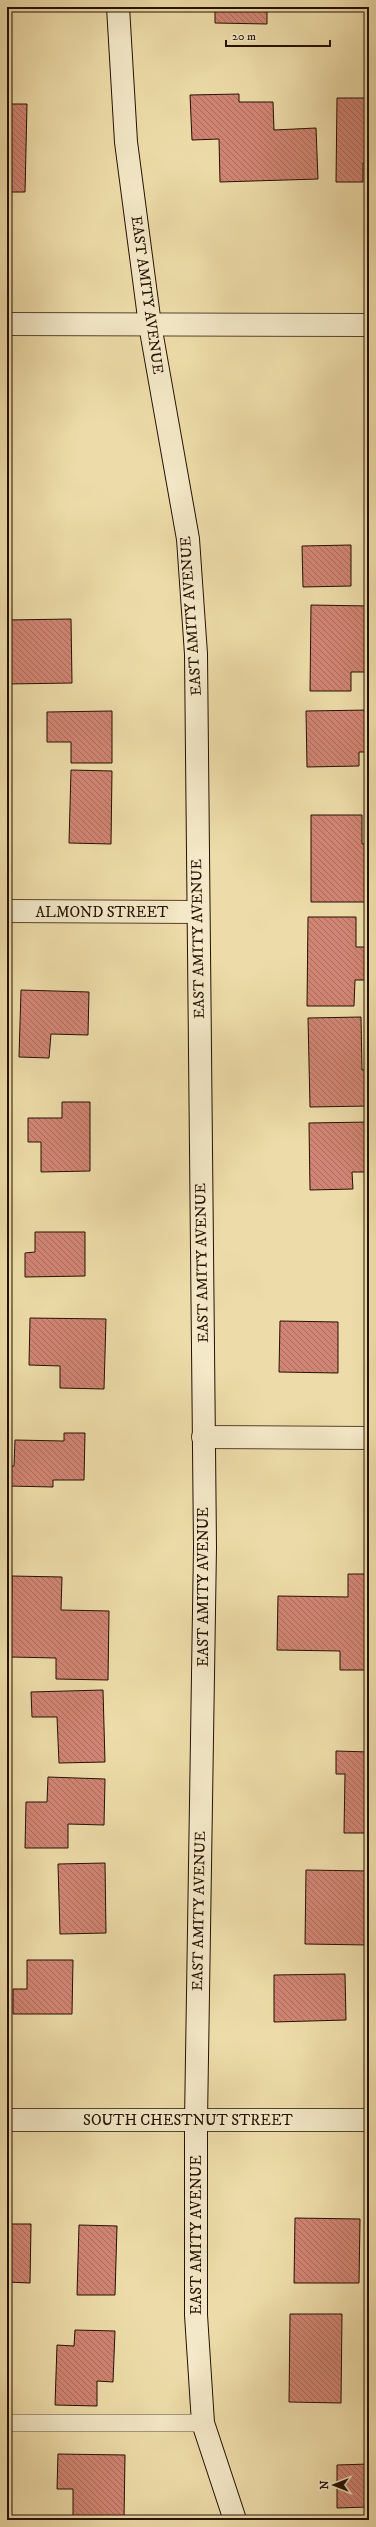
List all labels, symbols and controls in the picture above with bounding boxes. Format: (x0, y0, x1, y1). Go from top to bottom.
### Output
scale bar (226, 22, 330, 48)
text: 20 m (232, 29, 256, 44)
street label: EAST AMITY AVENUE (126, 215, 168, 376)
street label: EAST AMITY AVENUE (176, 535, 206, 696)
street label: EAST AMITY AVENUE (187, 859, 209, 1019)
street label: ALMOND STREET (36, 903, 169, 922)
street label: EAST AMITY AVENUE (191, 1183, 213, 1343)
street label: EAST AMITY AVENUE (194, 1507, 213, 1667)
street label: EAST AMITY AVENUE (188, 1831, 210, 1991)
street label: SOUTH CHESTNUT STREET (83, 2111, 294, 2130)
street label: EAST AMITY AVENUE (187, 2155, 206, 2315)
north arrow (314, 2465, 354, 2505)
text: N (318, 2480, 332, 2490)

